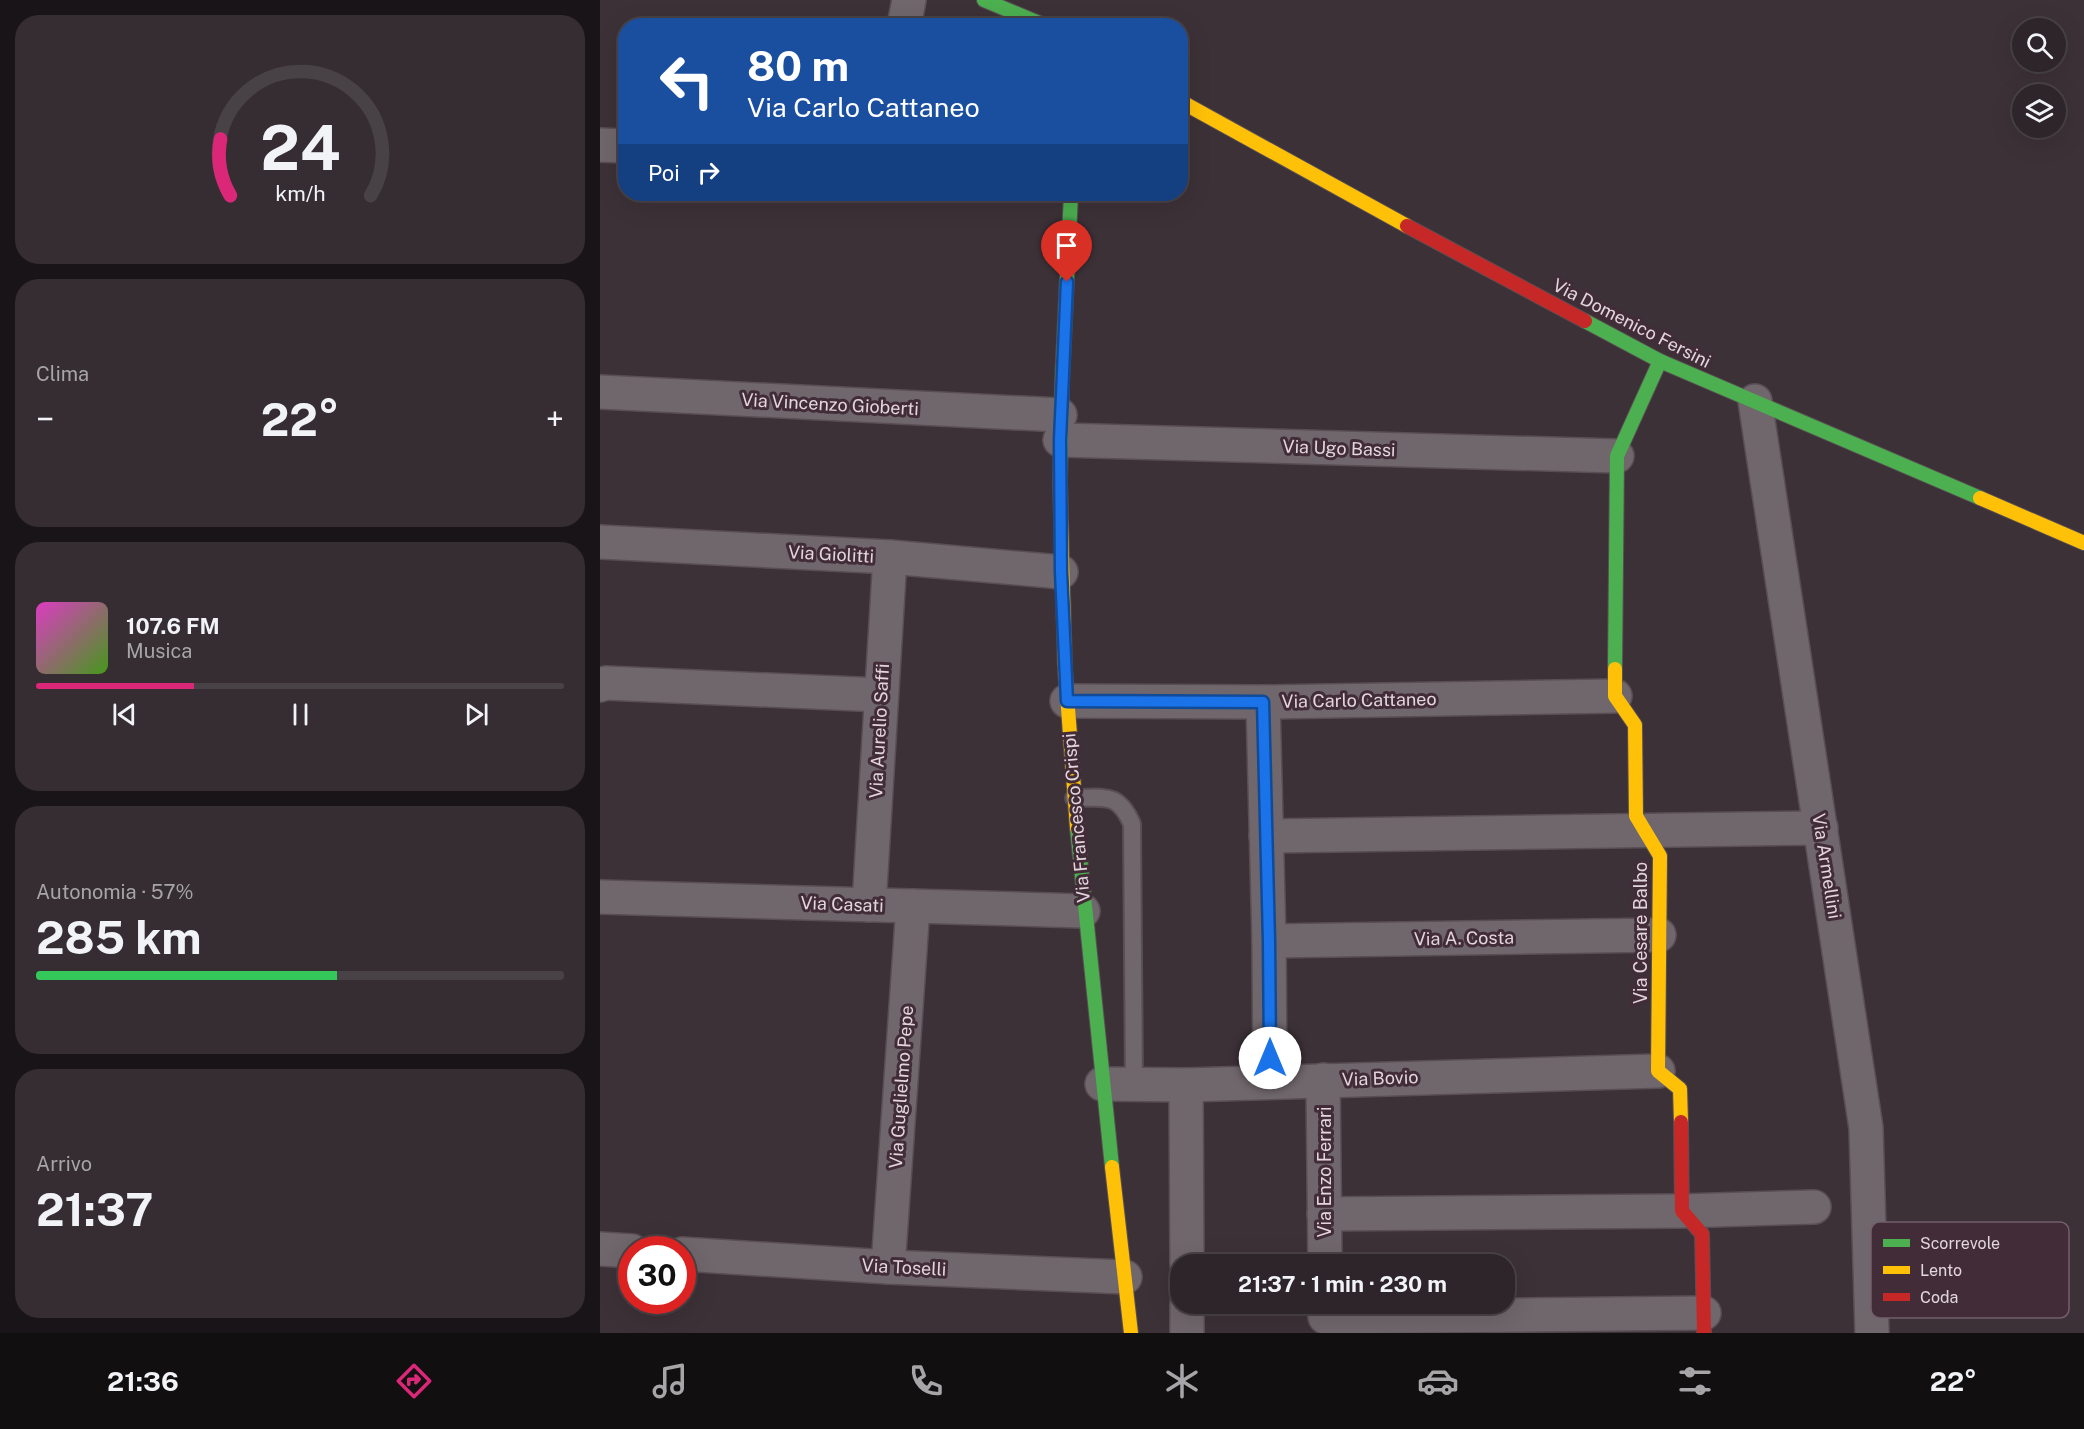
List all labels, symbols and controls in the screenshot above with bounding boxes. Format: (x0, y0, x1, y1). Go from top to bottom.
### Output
map controls (2012, 18, 2066, 138)
button: search (2012, 18, 2066, 72)
text: 80 m (747, 41, 849, 90)
icon: left (648, 42, 726, 120)
button: layers (2012, 84, 2066, 138)
text: Via Carlo Cattaneo (747, 91, 980, 123)
text: 24 (260, 111, 340, 184)
icon: right (692, 156, 725, 189)
text: Poi (648, 160, 680, 186)
text: km/h (275, 182, 325, 207)
pin (1041, 220, 1092, 282)
icon: arrive (1050, 229, 1083, 262)
street label: Via Domenico Fersini (1550, 274, 1714, 372)
text: Clima (36, 362, 89, 386)
street label: Via Vincenzo Gioberti (741, 389, 919, 419)
text: 22° (261, 393, 339, 446)
text: − (36, 400, 54, 438)
text: + (546, 400, 564, 438)
street label: Via Ugo Bassi (1282, 436, 1396, 460)
street label: Via Giolitti (787, 541, 875, 567)
text: 107.6 FM (126, 613, 220, 639)
text: Musica (126, 639, 192, 663)
street label: Via Aurelio Saffi (865, 663, 893, 799)
street label: Via Carlo Cattaneo (1281, 688, 1437, 712)
icon: previous (108, 698, 141, 731)
icon: pause (284, 698, 317, 731)
icon: next (460, 698, 493, 731)
street label: Via Francesco Crispi (1058, 732, 1094, 904)
street label: Via Armellini (1808, 812, 1846, 920)
street label: Via Cesare Balbo (1630, 862, 1651, 1004)
text: Autonomia · 57% (36, 880, 194, 904)
street label: Via Casati (800, 892, 884, 916)
text: 285 km (36, 911, 202, 964)
street label: Via A. Costa (1414, 927, 1514, 949)
street label: Via Guglielmo Pepe (885, 1005, 917, 1169)
position arrow (1238, 1026, 1302, 1090)
street label: Via Bovio (1341, 1066, 1419, 1090)
street label: Via Enzo Ferrari (1314, 1106, 1335, 1238)
text: Arrivo (36, 1152, 92, 1176)
text: 21:37 (36, 1183, 153, 1236)
legend (1871, 1222, 2069, 1318)
text: Scorrevole (1920, 1234, 2000, 1253)
speed limit sign: 30 (618, 1236, 696, 1314)
street label: Via Toselli (861, 1254, 947, 1280)
text: Lento (1920, 1261, 1962, 1280)
text: 21:37 · 1 min · 230 m (1238, 1271, 1447, 1297)
text: Coda (1920, 1288, 1958, 1307)
icon: directions (393, 1360, 435, 1402)
icon: music (649, 1360, 691, 1402)
icon: phone (905, 1360, 947, 1402)
icon: climate (1161, 1360, 1203, 1402)
icon: car (1417, 1360, 1459, 1402)
icon: filters (1674, 1360, 1716, 1402)
text: 21:36 (107, 1365, 179, 1397)
text: 22° (1930, 1365, 1977, 1397)

